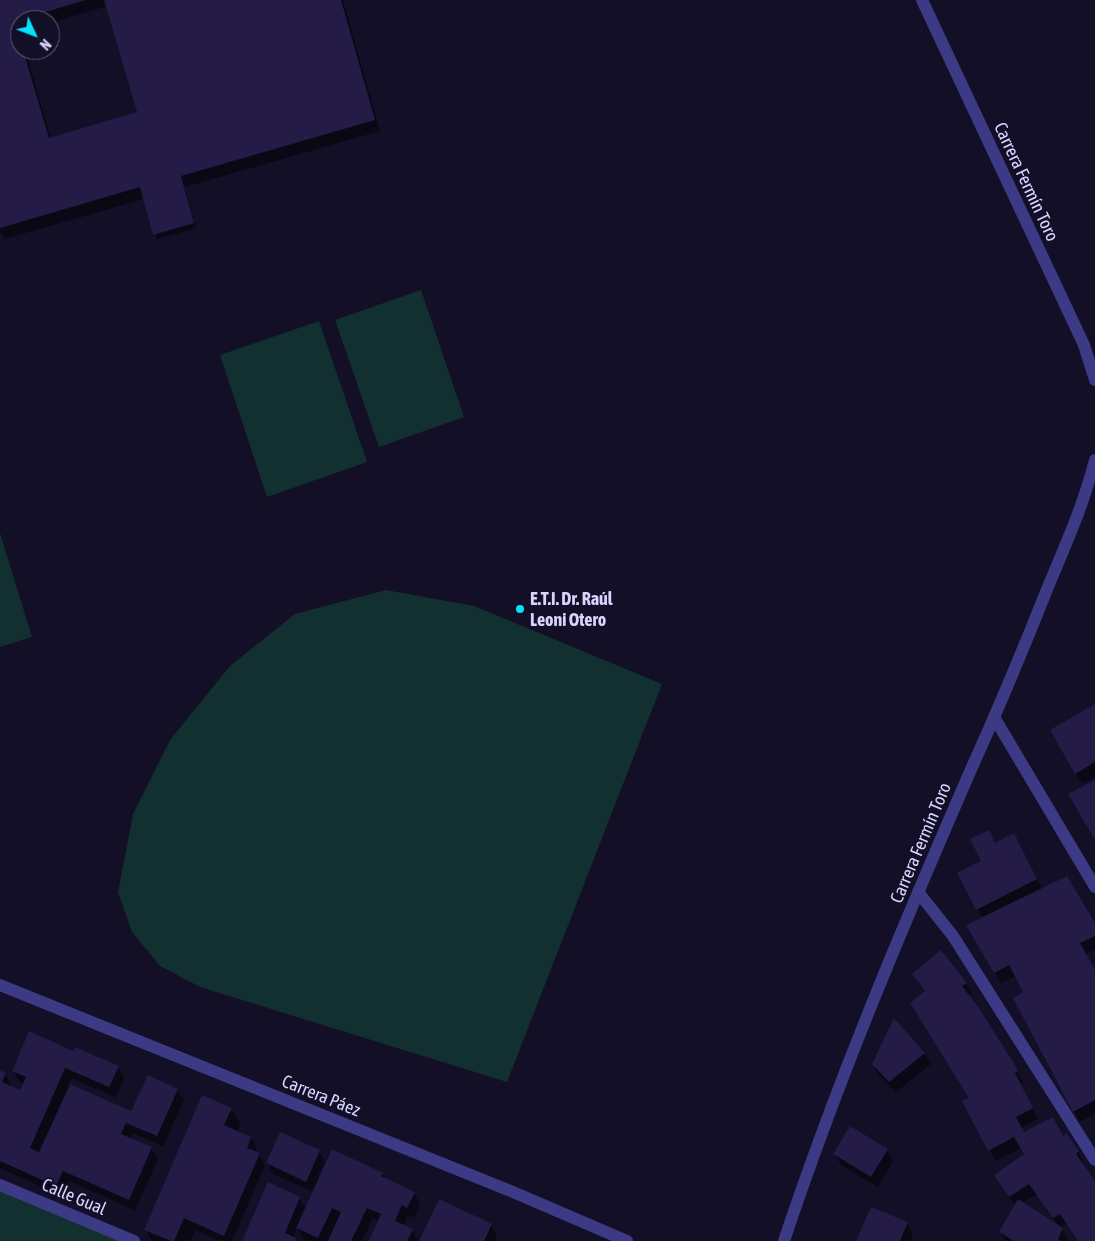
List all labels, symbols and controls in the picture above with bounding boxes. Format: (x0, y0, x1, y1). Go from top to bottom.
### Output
north arrow (10, 10, 60, 60)
text: N (37, 36, 54, 53)
street label: Carrera Fermín Toro (989, 119, 1063, 245)
place label: E.T.I. Dr. Raúl Leoni Otero (530, 588, 613, 630)
marker: E.T.I. Dr. Raúl Leoni Otero (514, 603, 526, 615)
street label: Carrera Fermín Toro (886, 780, 956, 906)
street label: Carrera Páez (279, 1071, 363, 1121)
street label: Calle Gual (39, 1174, 109, 1220)

